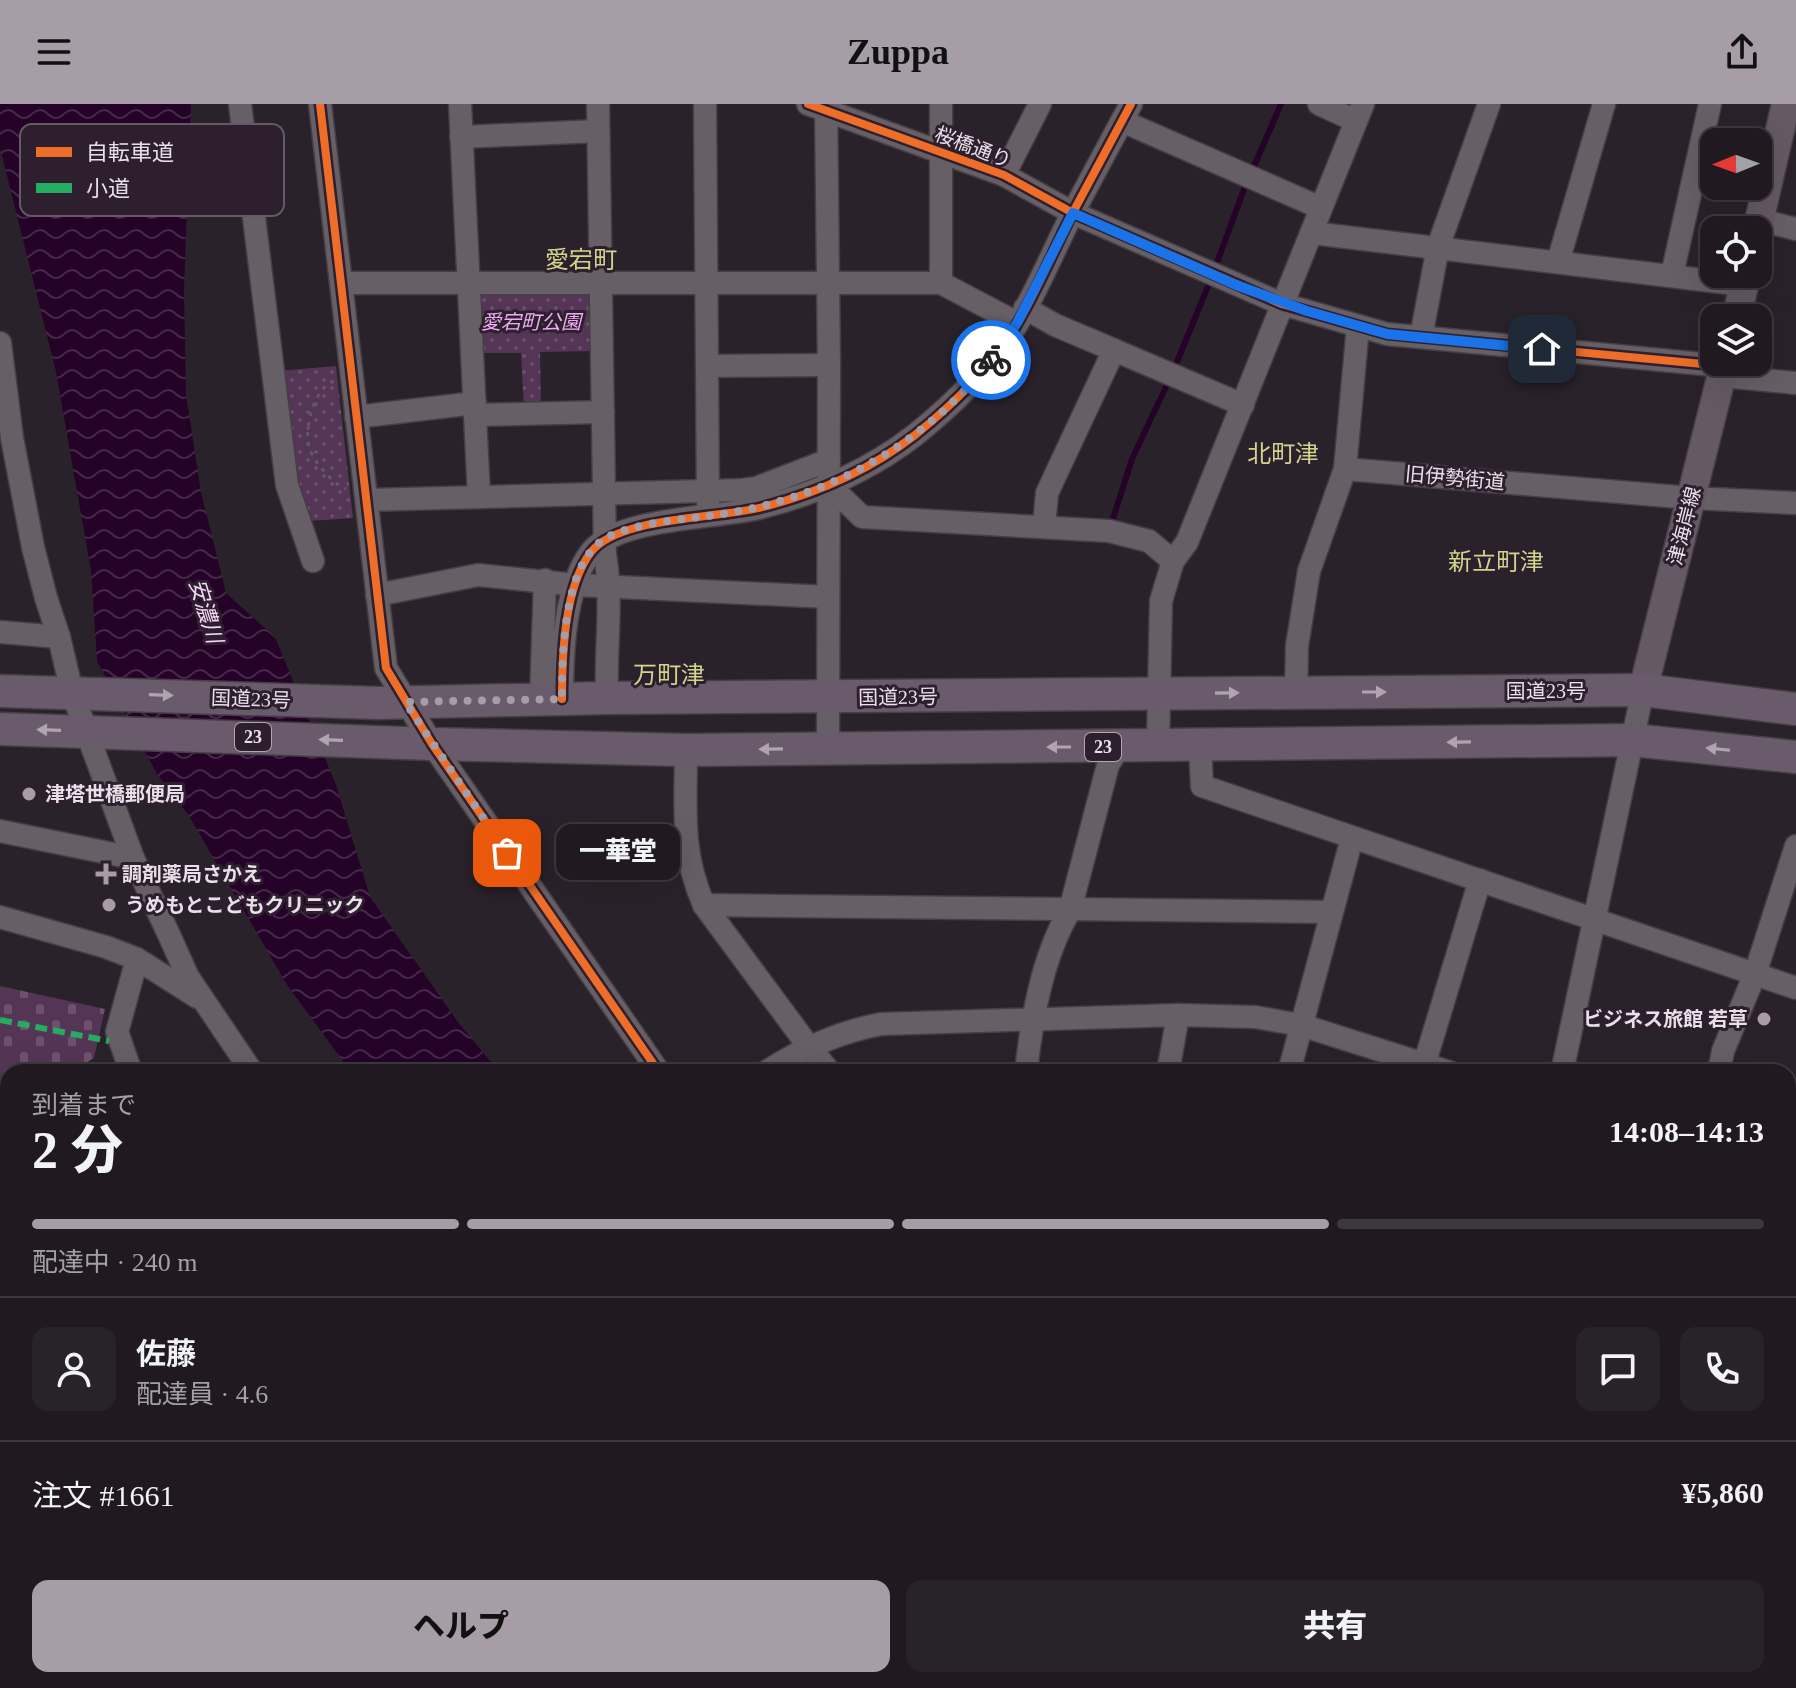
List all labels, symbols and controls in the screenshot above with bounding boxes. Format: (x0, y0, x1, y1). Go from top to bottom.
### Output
icon: menu (32, 30, 76, 74)
icon: share (1720, 30, 1764, 74)
text: Zuppa (847, 32, 949, 72)
street label: 桜橋通り (932, 122, 1014, 172)
legend (20, 124, 284, 216)
north arrow (1700, 128, 1772, 200)
map controls (1700, 128, 1772, 376)
text: 自転車道 (86, 140, 174, 165)
text: 小道 (86, 176, 130, 201)
button: locate (1700, 216, 1772, 288)
district label: 愛宕町 (545, 247, 617, 273)
button: layers (1700, 304, 1772, 376)
park label: 愛宕町公園 (481, 311, 584, 333)
pin (1508, 315, 1576, 383)
courier (951, 320, 1031, 400)
icon: home (1520, 327, 1564, 371)
icon: bike (969, 338, 1013, 382)
district label: 北町津 (1247, 441, 1319, 467)
street label: 旧伊勢街道 (1404, 463, 1506, 493)
street label: 津海岸線 (1664, 485, 1704, 567)
district label: 新立町津 (1448, 549, 1544, 575)
water label: 安濃川 (184, 576, 228, 648)
district label: 万町津 (633, 662, 705, 688)
street label: 国道23号 (1506, 680, 1586, 702)
street label: 国道23号 (858, 685, 938, 709)
one-way arrow (1362, 686, 1387, 698)
street label: 国道23号 (211, 687, 291, 711)
one-way arrow (1215, 687, 1240, 700)
one-way arrow (149, 689, 174, 702)
road number: 23 (235, 723, 271, 751)
one-way arrow (36, 724, 61, 737)
one-way arrow (318, 733, 343, 746)
road number: 23 (1085, 733, 1121, 761)
one-way arrow (1446, 735, 1471, 748)
one-way arrow (1046, 741, 1071, 753)
one-way arrow (758, 743, 783, 755)
one-way arrow (1705, 743, 1730, 756)
place label: 津塔世橋郵便局 (45, 783, 185, 805)
marker: 津塔世橋郵便局 (20, 785, 38, 803)
pin (473, 819, 541, 887)
callout: 一華堂 (555, 825, 679, 881)
icon: bag (485, 831, 529, 875)
text: 一華堂 (579, 837, 657, 866)
place label: 調剤薬局さかえ (122, 863, 262, 885)
marker: 調剤薬局さかえ (97, 865, 115, 883)
place label: うめもとこどもクリニック (125, 894, 365, 916)
marker: うめもとこどもクリニック (100, 896, 118, 914)
place label: ビジネス旅館 若草 (1583, 1008, 1748, 1030)
marker: ビジネス旅館 若草 (1755, 1010, 1773, 1028)
text: 到着まで (32, 1091, 136, 1120)
text: 14:08–14:13 (1609, 1115, 1764, 1148)
text: 2 分 (32, 1122, 123, 1179)
text: 配達中 · 240 m (32, 1248, 197, 1277)
button: person (32, 1327, 116, 1411)
button: chat (1576, 1327, 1660, 1411)
button: phone (1680, 1327, 1764, 1411)
text: 佐藤 (136, 1337, 196, 1370)
text: 配達員 · 4.6 (136, 1380, 268, 1409)
text: ¥5,860 (1682, 1476, 1764, 1509)
text: 注文 #1661 (32, 1479, 175, 1512)
button: ヘルプ (32, 1580, 890, 1672)
button: 共有 (906, 1580, 1764, 1672)

